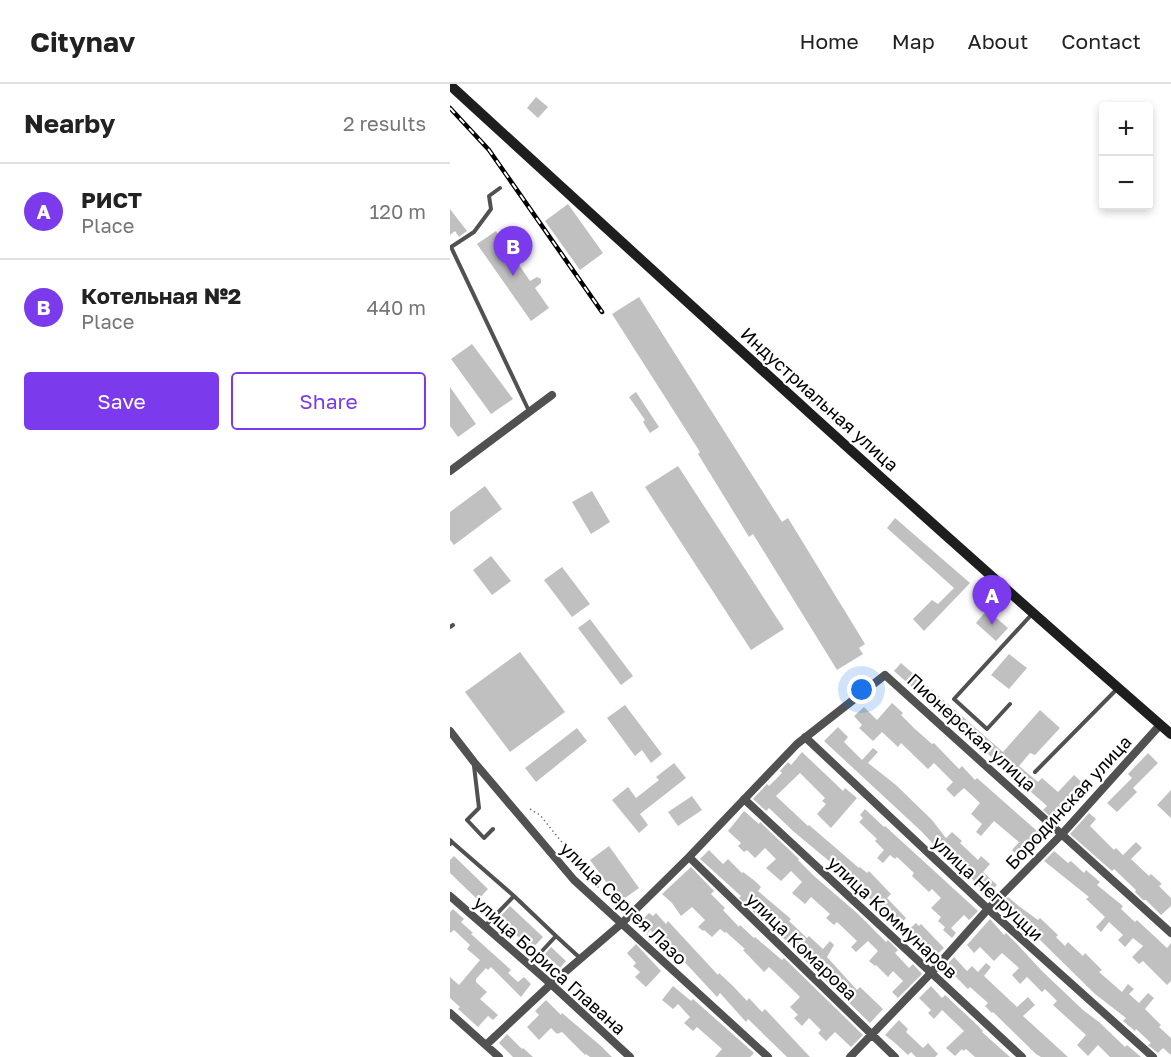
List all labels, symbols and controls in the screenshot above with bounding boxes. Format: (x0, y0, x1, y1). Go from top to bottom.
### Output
text: Citynav (30, 25, 135, 58)
text: Home (799, 28, 859, 54)
text: Map (892, 28, 935, 54)
text: About (968, 28, 1028, 54)
text: Contact (1061, 28, 1141, 54)
map controls (1099, 102, 1153, 210)
button: + (1099, 102, 1153, 156)
text: Nearby (24, 108, 115, 139)
text: 2 results (343, 111, 426, 135)
button: − (1099, 156, 1153, 210)
text: РИСТ (81, 186, 142, 213)
text: A (36, 199, 51, 223)
text: 120 m (370, 199, 426, 223)
text: Place (81, 213, 134, 237)
pin: B (494, 226, 532, 276)
text: Котельная №2 (81, 282, 241, 309)
text: B (36, 295, 51, 319)
text: 440 m (367, 295, 426, 319)
text: Place (81, 309, 134, 333)
street label: Индустриальная улица (737, 322, 903, 476)
button: Save (24, 372, 219, 430)
button: Share (231, 372, 426, 430)
pin: A (972, 576, 1012, 625)
street label: Пионерская улица (903, 668, 1041, 796)
your location (847, 675, 876, 704)
street label: Бородинская улица (1000, 731, 1136, 873)
street label: улица Негруцци (928, 831, 1048, 945)
street label: улица Сергея Лазо (556, 837, 692, 969)
street label: улица Коммунаров (824, 851, 962, 983)
street label: улица Комарова (742, 888, 862, 1004)
street label: улица Бориса Главана (469, 891, 631, 1039)

